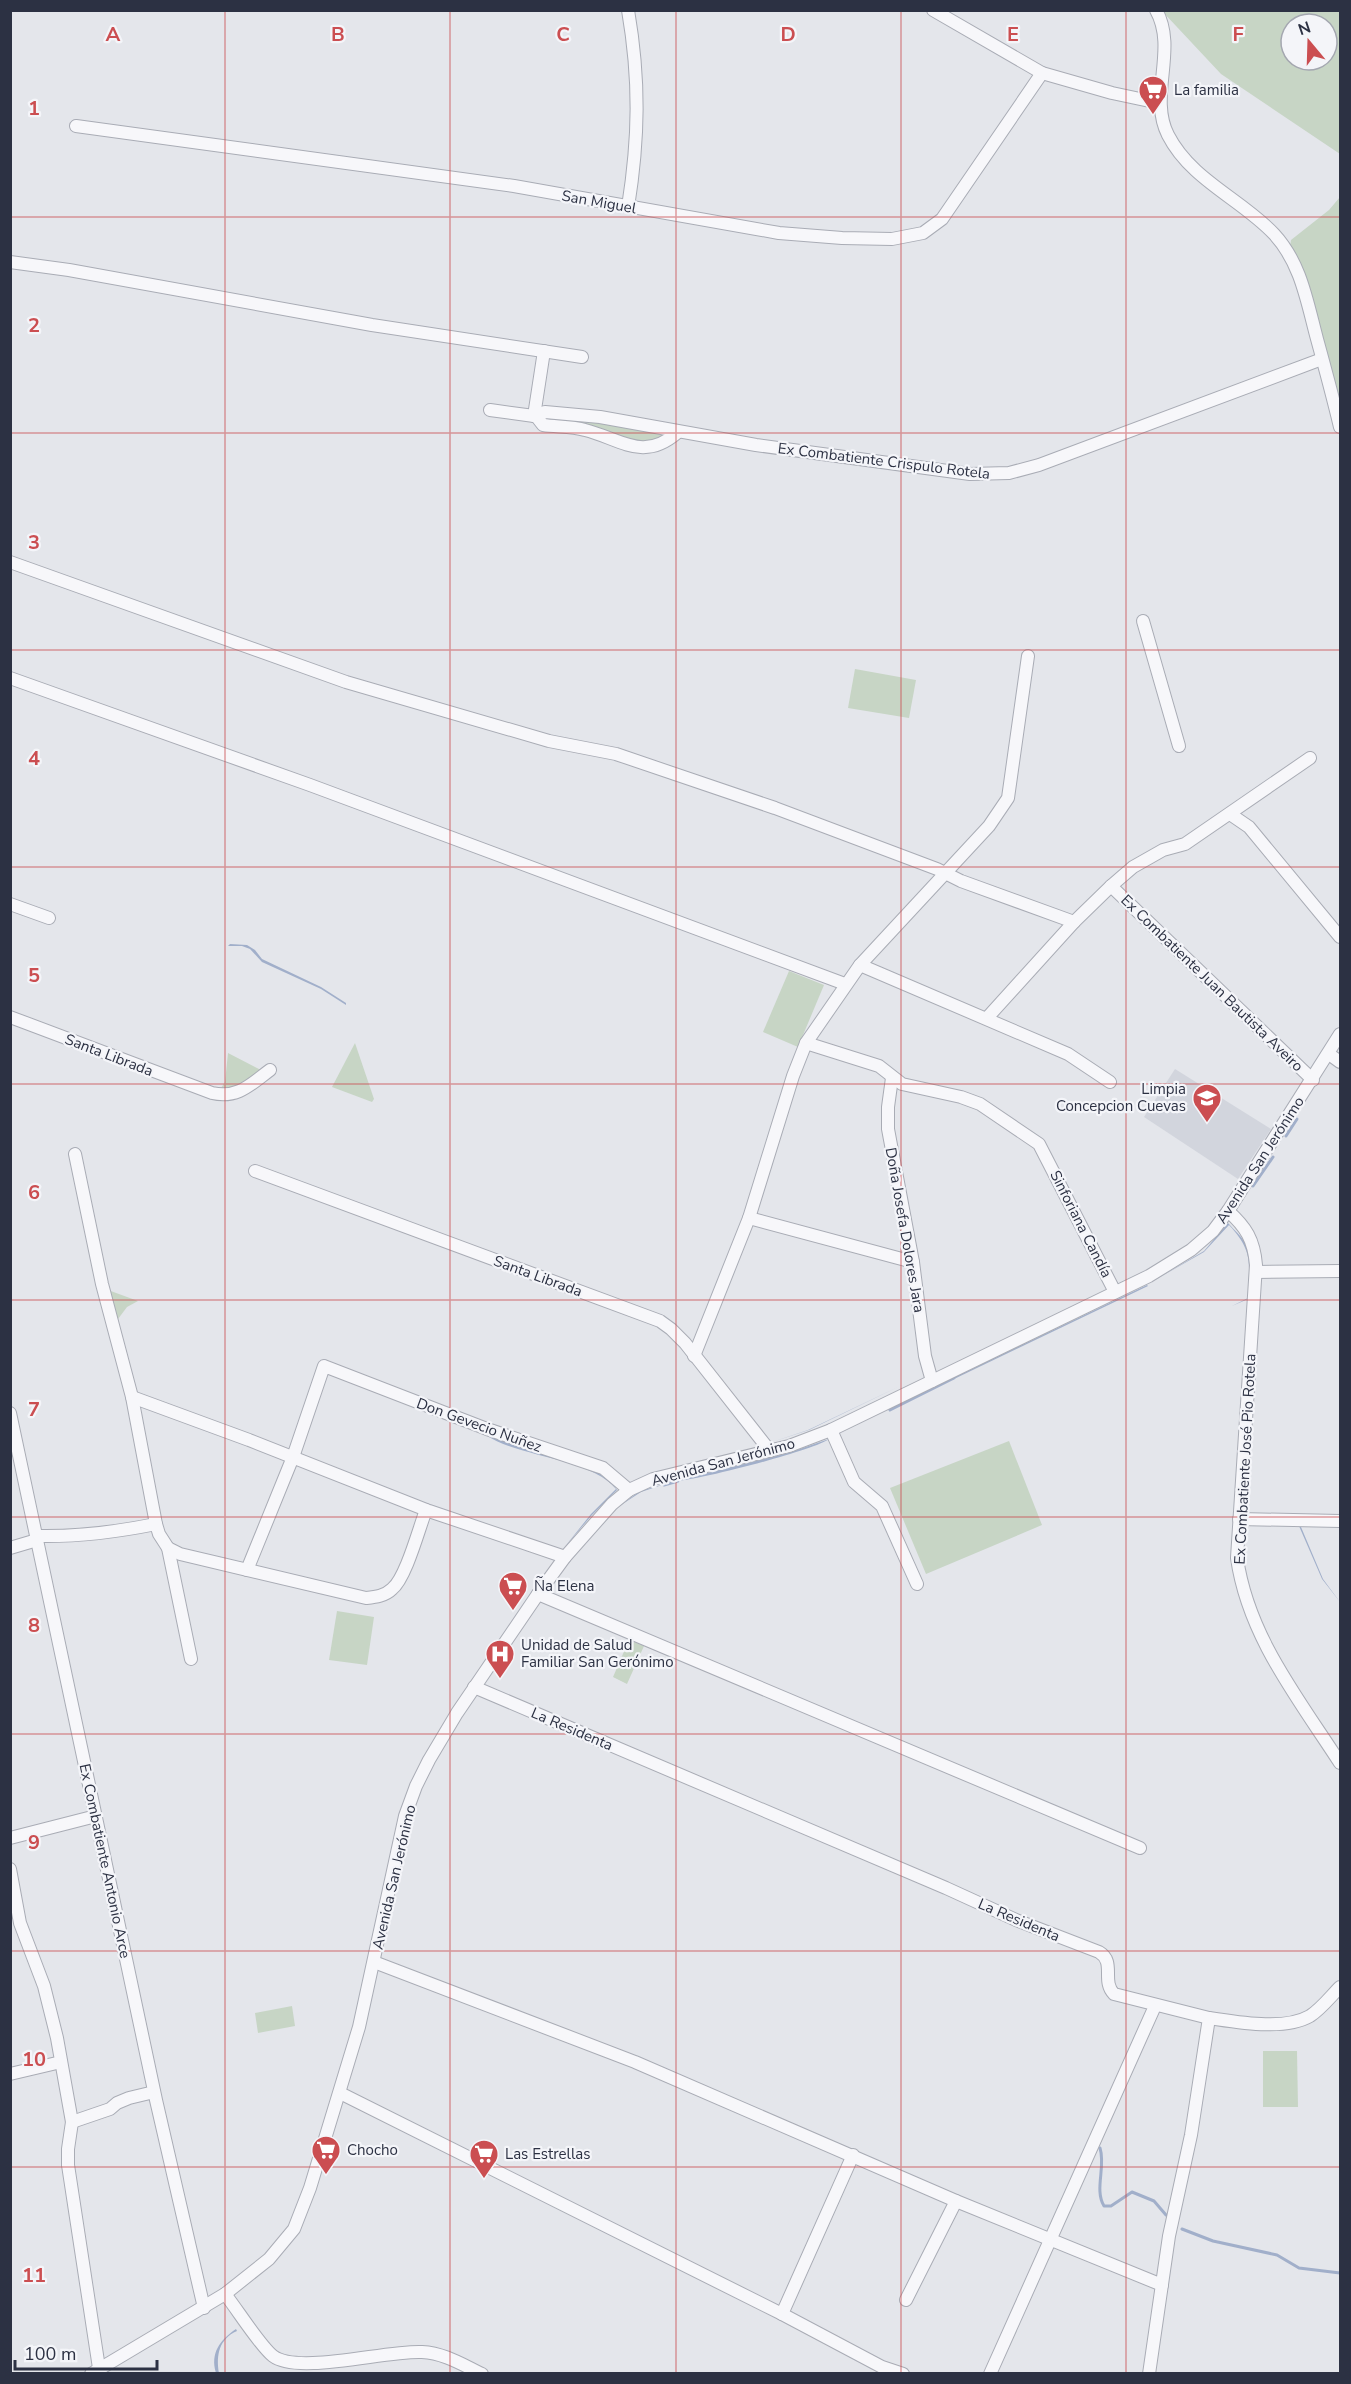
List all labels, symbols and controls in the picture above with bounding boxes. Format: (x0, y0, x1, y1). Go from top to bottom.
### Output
north arrow (1279, 12, 1339, 72)
text: N (1295, 16, 1314, 41)
text: A (106, 21, 121, 48)
text: B (331, 21, 345, 48)
text: C (556, 21, 570, 48)
text: D (780, 21, 796, 48)
text: E (1007, 21, 1019, 48)
text: F (1232, 21, 1244, 48)
supermarket icon: La familia (1137, 74, 1169, 116)
place label: La familia (1174, 80, 1239, 100)
text: 1 (28, 95, 40, 122)
street label: San Miguel (560, 186, 638, 218)
text: 2 (28, 312, 40, 339)
street label: Ex Combatiente Crispulo Rotela (777, 438, 991, 484)
text: 3 (28, 529, 40, 556)
text: 4 (28, 745, 40, 772)
street label: Ex Combatiente Juan Bautista Aveiro (1116, 890, 1308, 1076)
text: 5 (28, 962, 40, 989)
street label: Santa Librada (62, 1029, 156, 1081)
place label: Limpia Concepcion Cuevas (1056, 1079, 1186, 1116)
school or university icon: Limpia Concepcion Cuevas (1191, 1082, 1223, 1124)
street label: Avenida San Jerónimo (1211, 1093, 1309, 1227)
street label: Doña Josefa Dolores Jara (881, 1146, 929, 1314)
street label: Sinforiana Candía (1045, 1167, 1117, 1281)
text: 6 (28, 1179, 40, 1206)
street label: Santa Librada (491, 1251, 585, 1301)
street label: Ex Combatiente José Pio Rotela (1229, 1353, 1261, 1565)
street label: Don Gevecio Nuñez (414, 1393, 544, 1457)
text: 7 (28, 1396, 40, 1423)
street label: Avenida San Jerónimo (649, 1433, 797, 1491)
supermarket icon: Ña Elena (497, 1570, 529, 1612)
place label: Ña Elena (534, 1576, 594, 1596)
text: 8 (28, 1612, 40, 1639)
place label: Unidad de Salud Familiar San Gerónimo (521, 1635, 674, 1672)
hospital icon: Unidad de Salud Familiar San Gerónimo (484, 1638, 516, 1680)
street label: La Residenta (528, 1703, 616, 1755)
street label: Ex Combatiente Antonio Arce (75, 1762, 135, 1960)
street label: Avenida San Jerónimo (368, 1803, 420, 1951)
text: 9 (28, 1829, 40, 1856)
street label: La Residenta (975, 1894, 1063, 1946)
text: 10 (22, 2046, 46, 2073)
supermarket icon: Chocho (310, 2134, 342, 2176)
supermarket icon: Las Estrellas (468, 2138, 500, 2180)
place label: Chocho (347, 2140, 398, 2160)
place label: Las Estrellas (505, 2144, 591, 2164)
text: 11 (22, 2262, 46, 2289)
scale bar (15, 2333, 158, 2371)
text: 100 m (24, 2342, 76, 2366)

